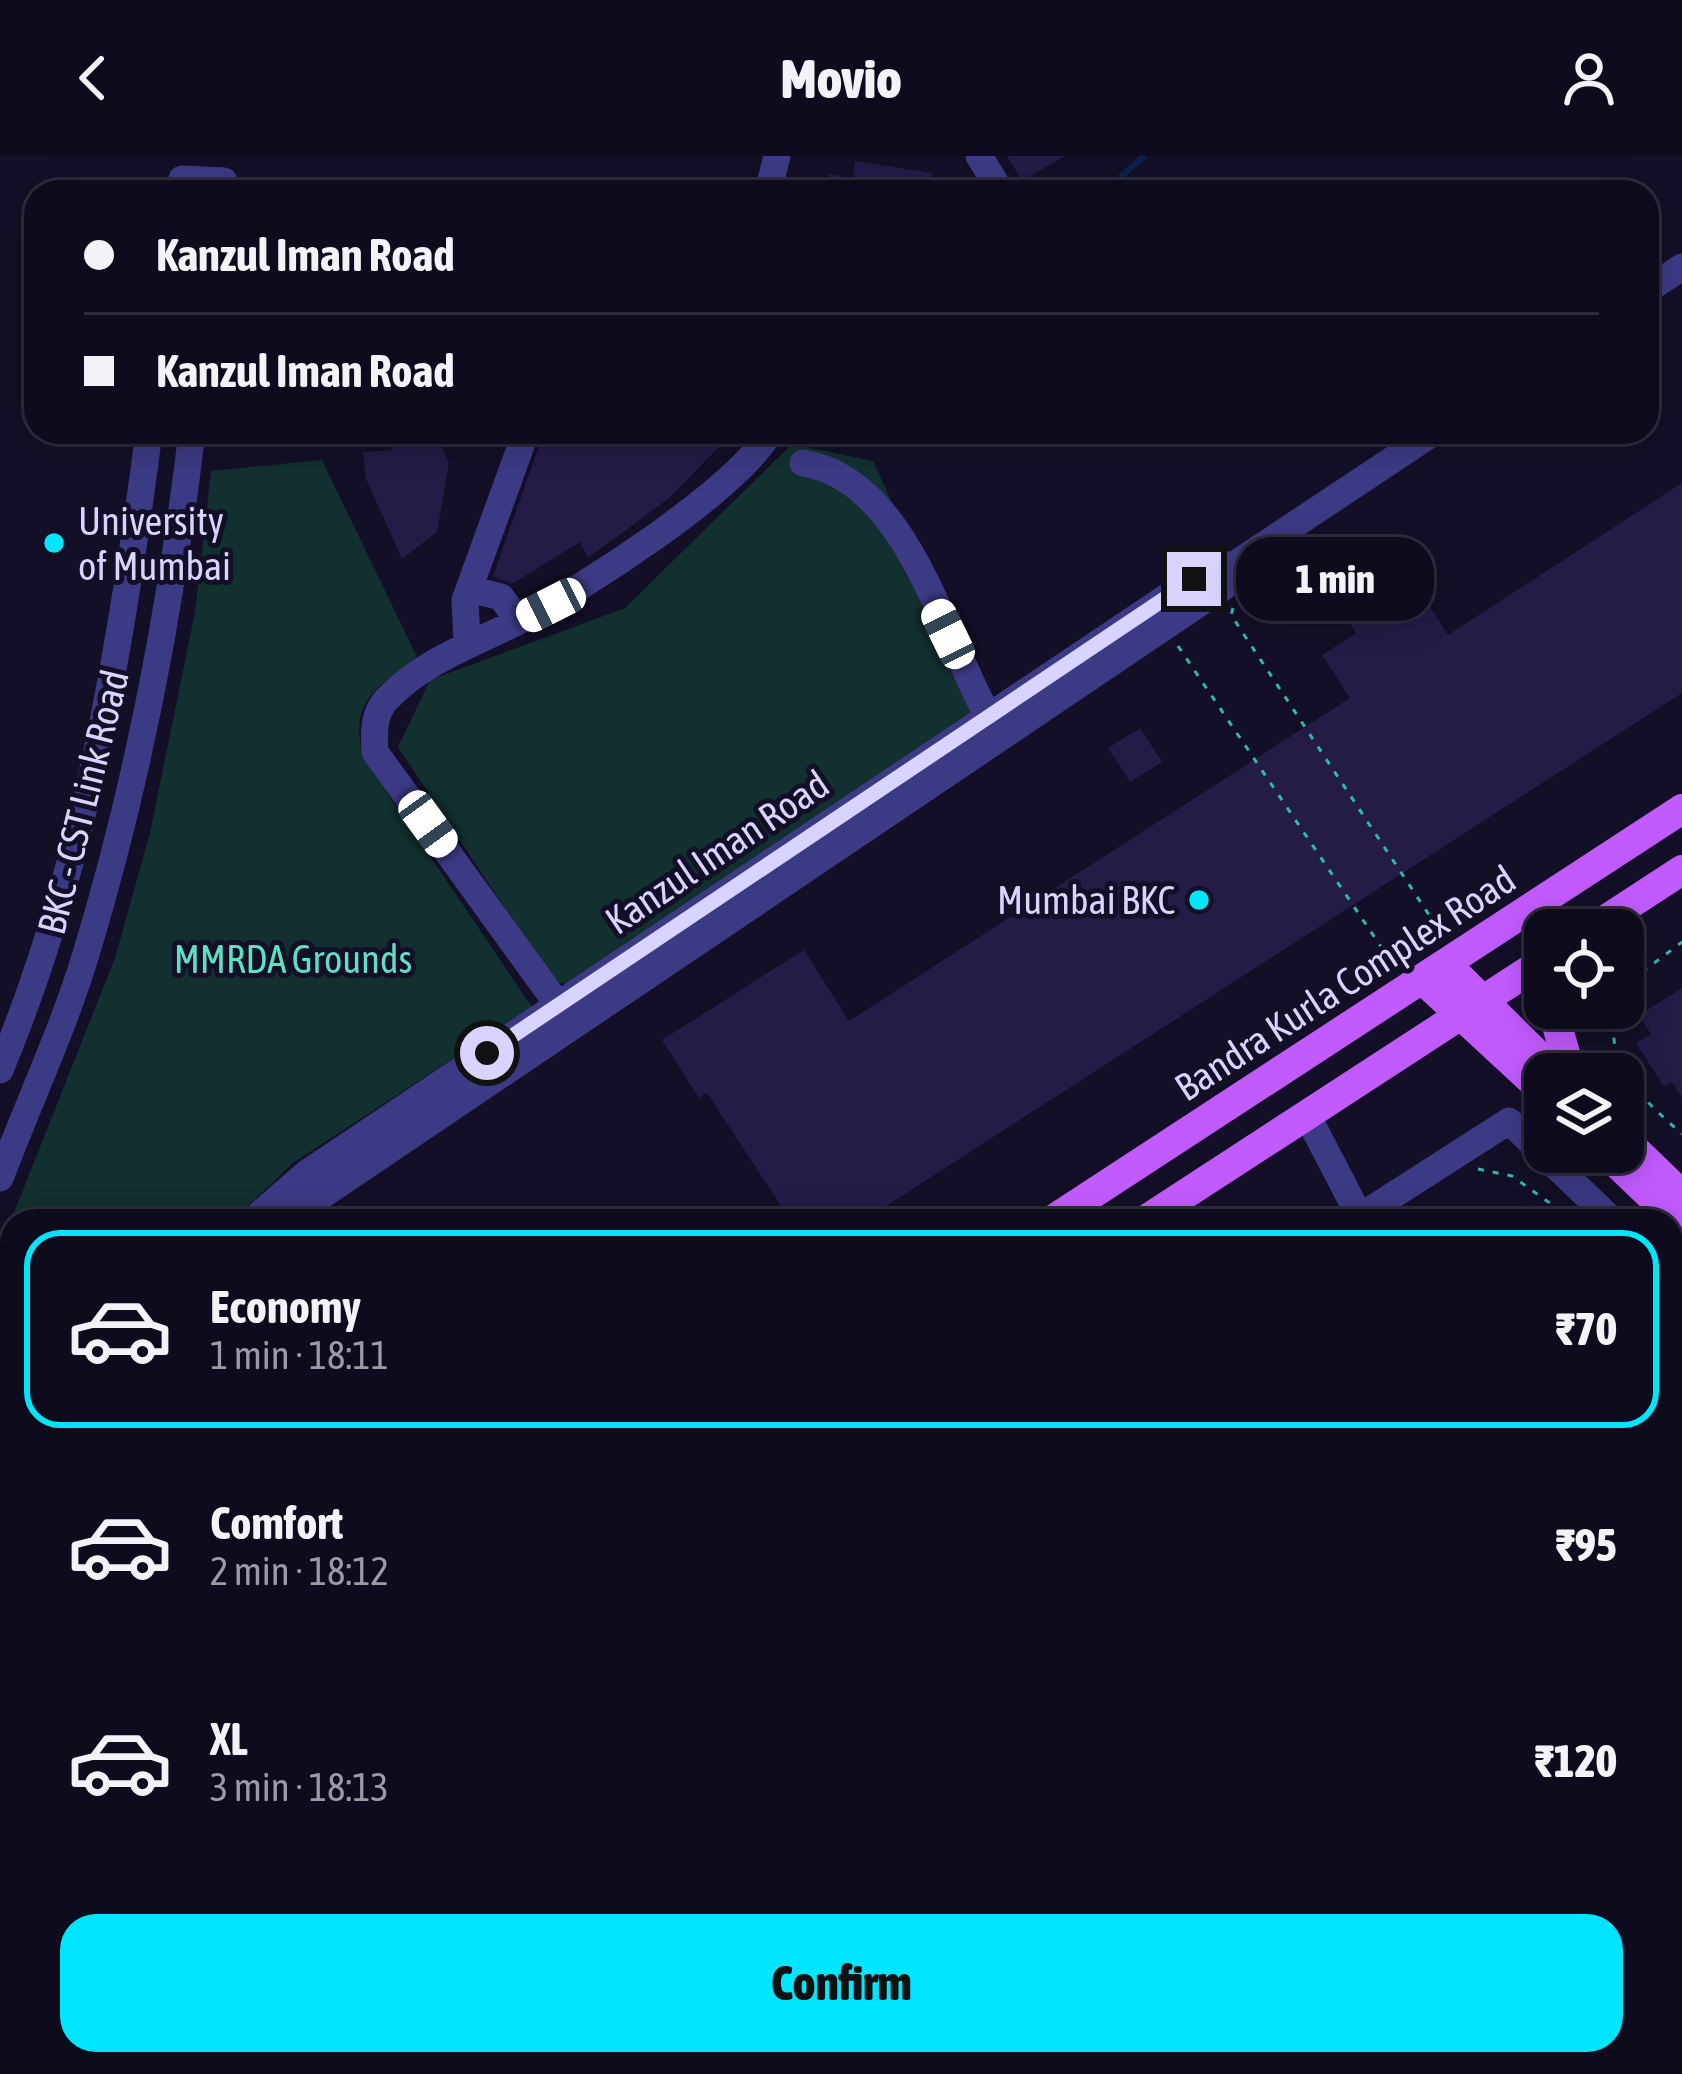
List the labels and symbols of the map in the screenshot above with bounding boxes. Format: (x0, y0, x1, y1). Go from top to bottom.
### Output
place label: University of Mumbai (78, 499, 231, 588)
marker: University of Mumbai (41, 530, 67, 556)
callout: 1 min (1236, 537, 1434, 621)
route end (1167, 552, 1221, 606)
car (511, 573, 591, 637)
car (916, 594, 980, 674)
street label: BKC - CST Link Road (29, 665, 137, 939)
street label: Kanzul Iman Road (597, 761, 837, 943)
car (392, 784, 464, 864)
street label: Bandra Kurla Complex Road (1167, 857, 1523, 1109)
place label: Mumbai BKC (997, 878, 1175, 922)
marker: Mumbai BKC (1186, 887, 1212, 913)
park label: MMRDA Grounds (174, 937, 412, 981)
route start (460, 1026, 514, 1080)

